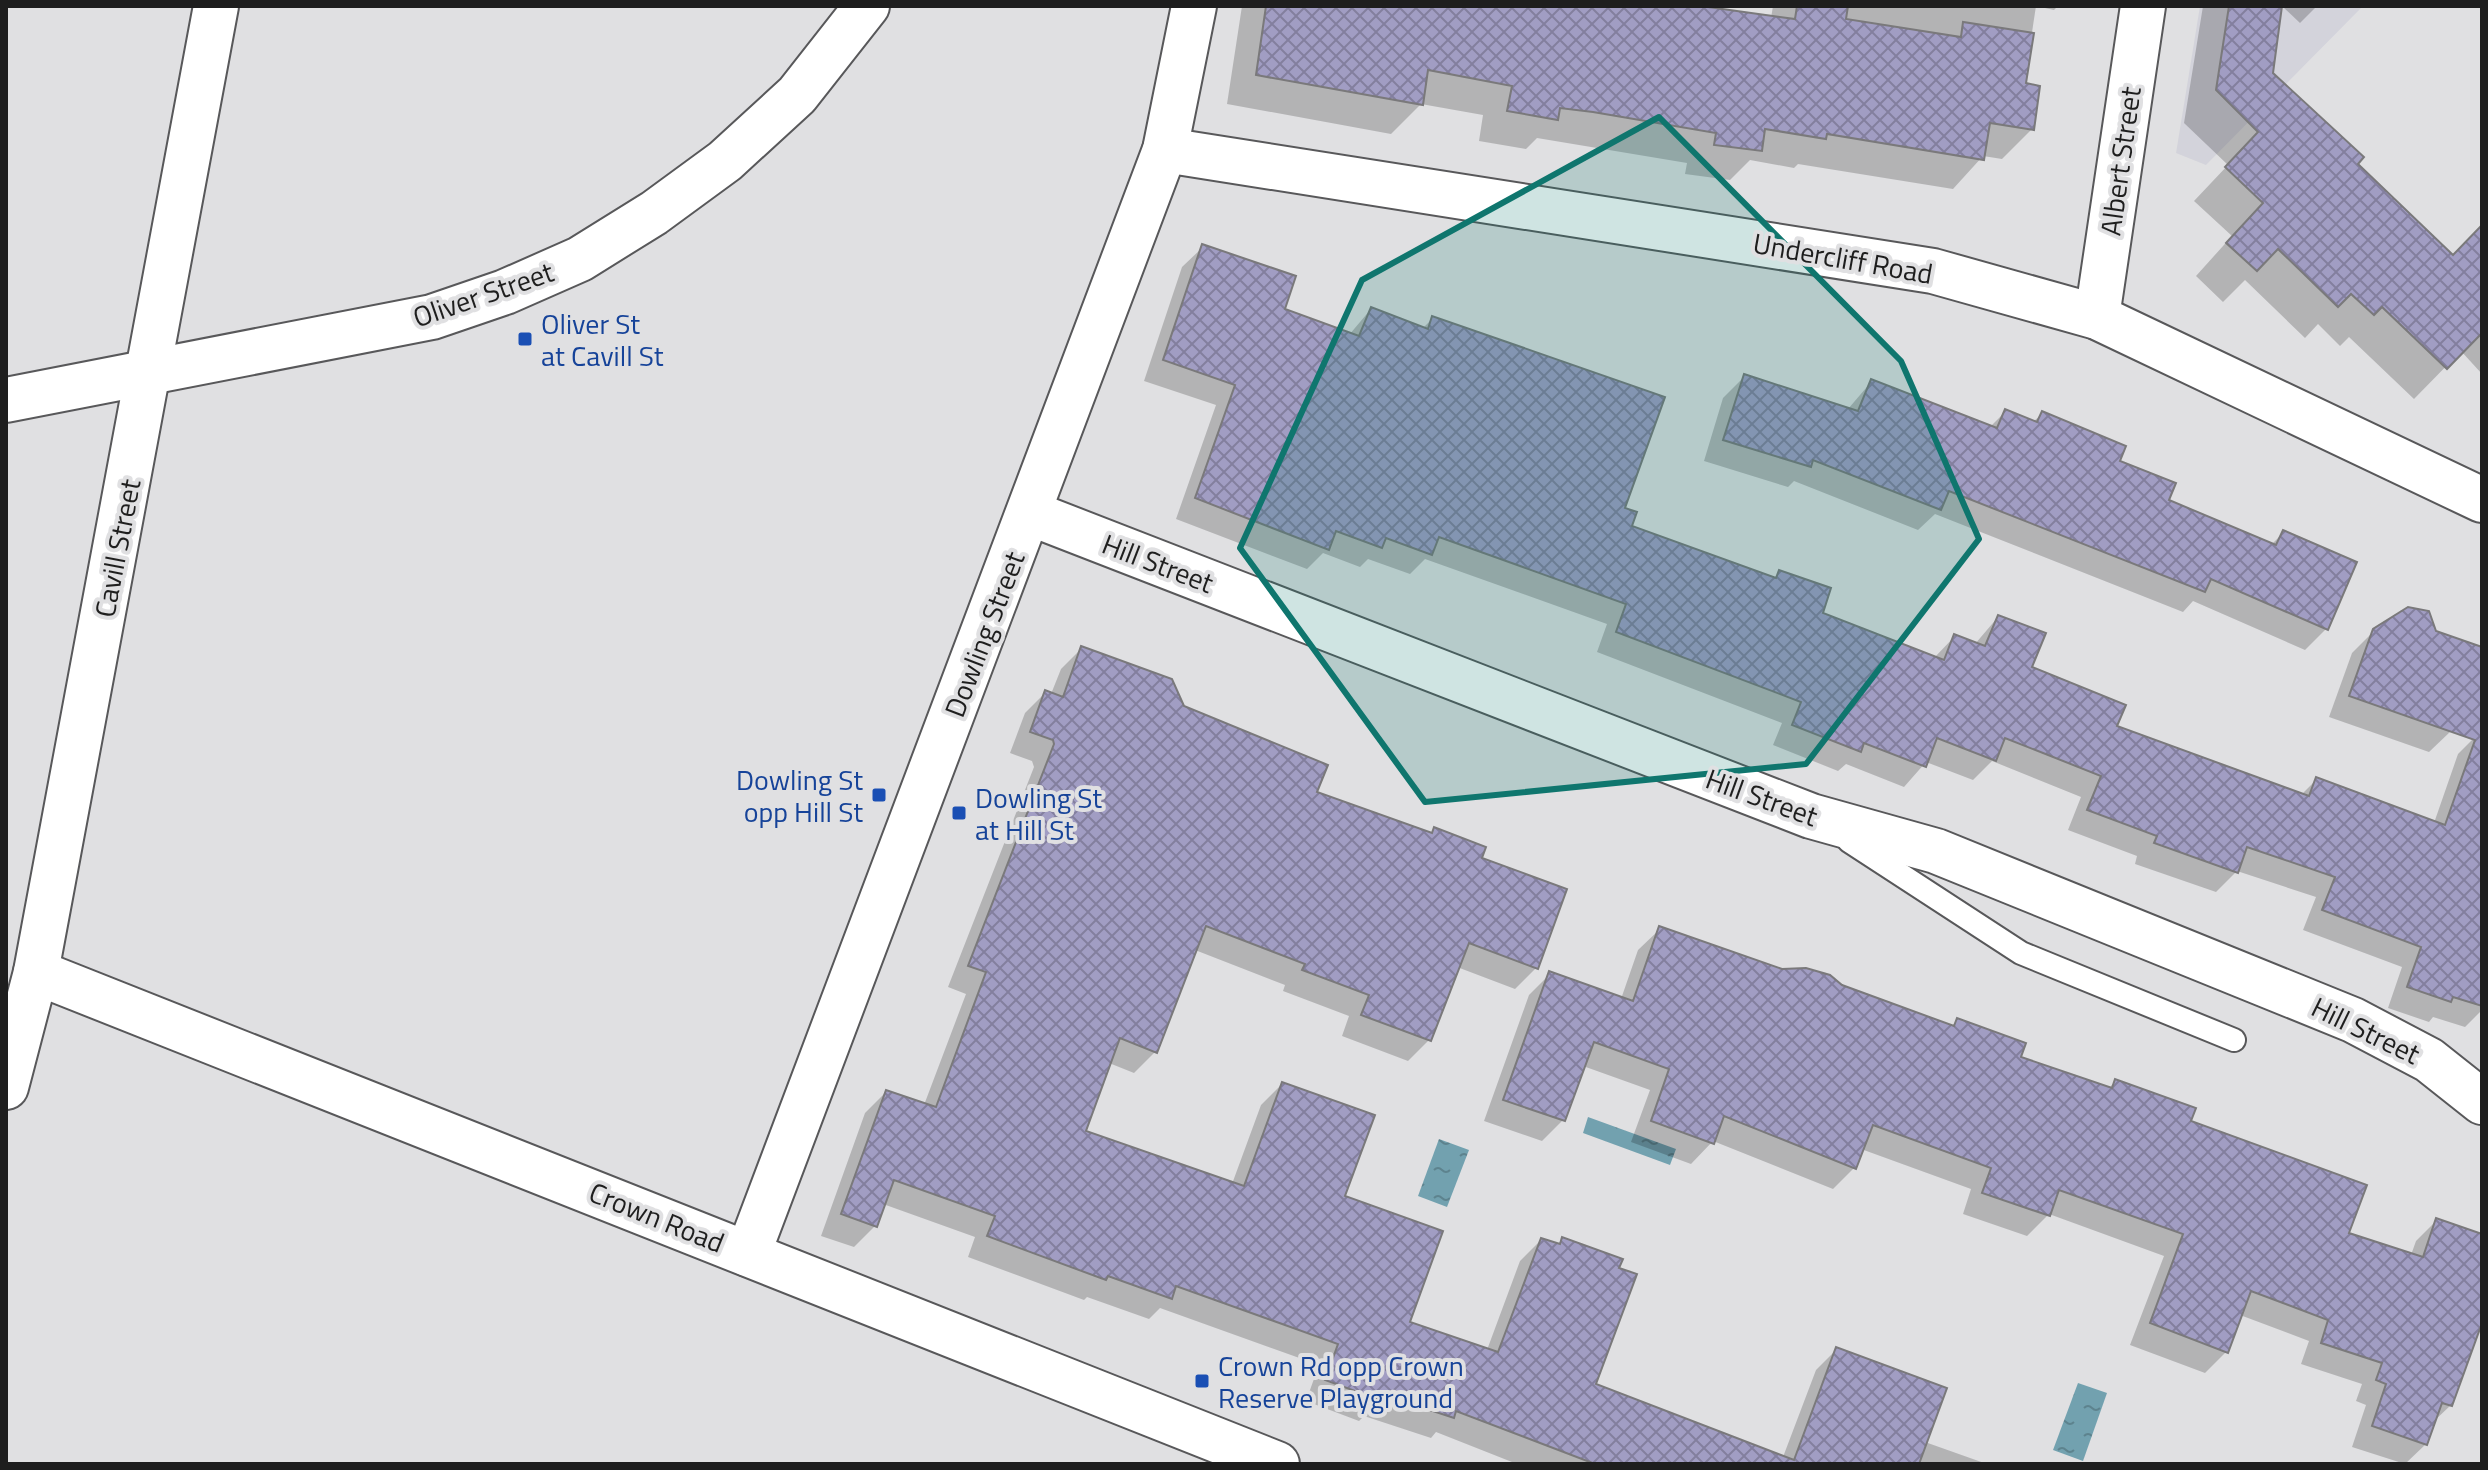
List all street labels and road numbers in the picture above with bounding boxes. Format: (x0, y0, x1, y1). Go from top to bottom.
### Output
street label: Albert Street (2088, 84, 2152, 238)
street label: Undercliff Road (1750, 221, 1936, 295)
street label: Oliver Street (407, 250, 559, 338)
street label: Cavill Street (83, 475, 151, 621)
street label: Hill Street (1096, 522, 1220, 604)
street label: Dowling Street (933, 545, 1035, 723)
street label: Hill Street (1700, 757, 1824, 837)
street label: Hill Street (2304, 985, 2428, 1075)
street label: Crown Road (583, 1170, 731, 1264)

